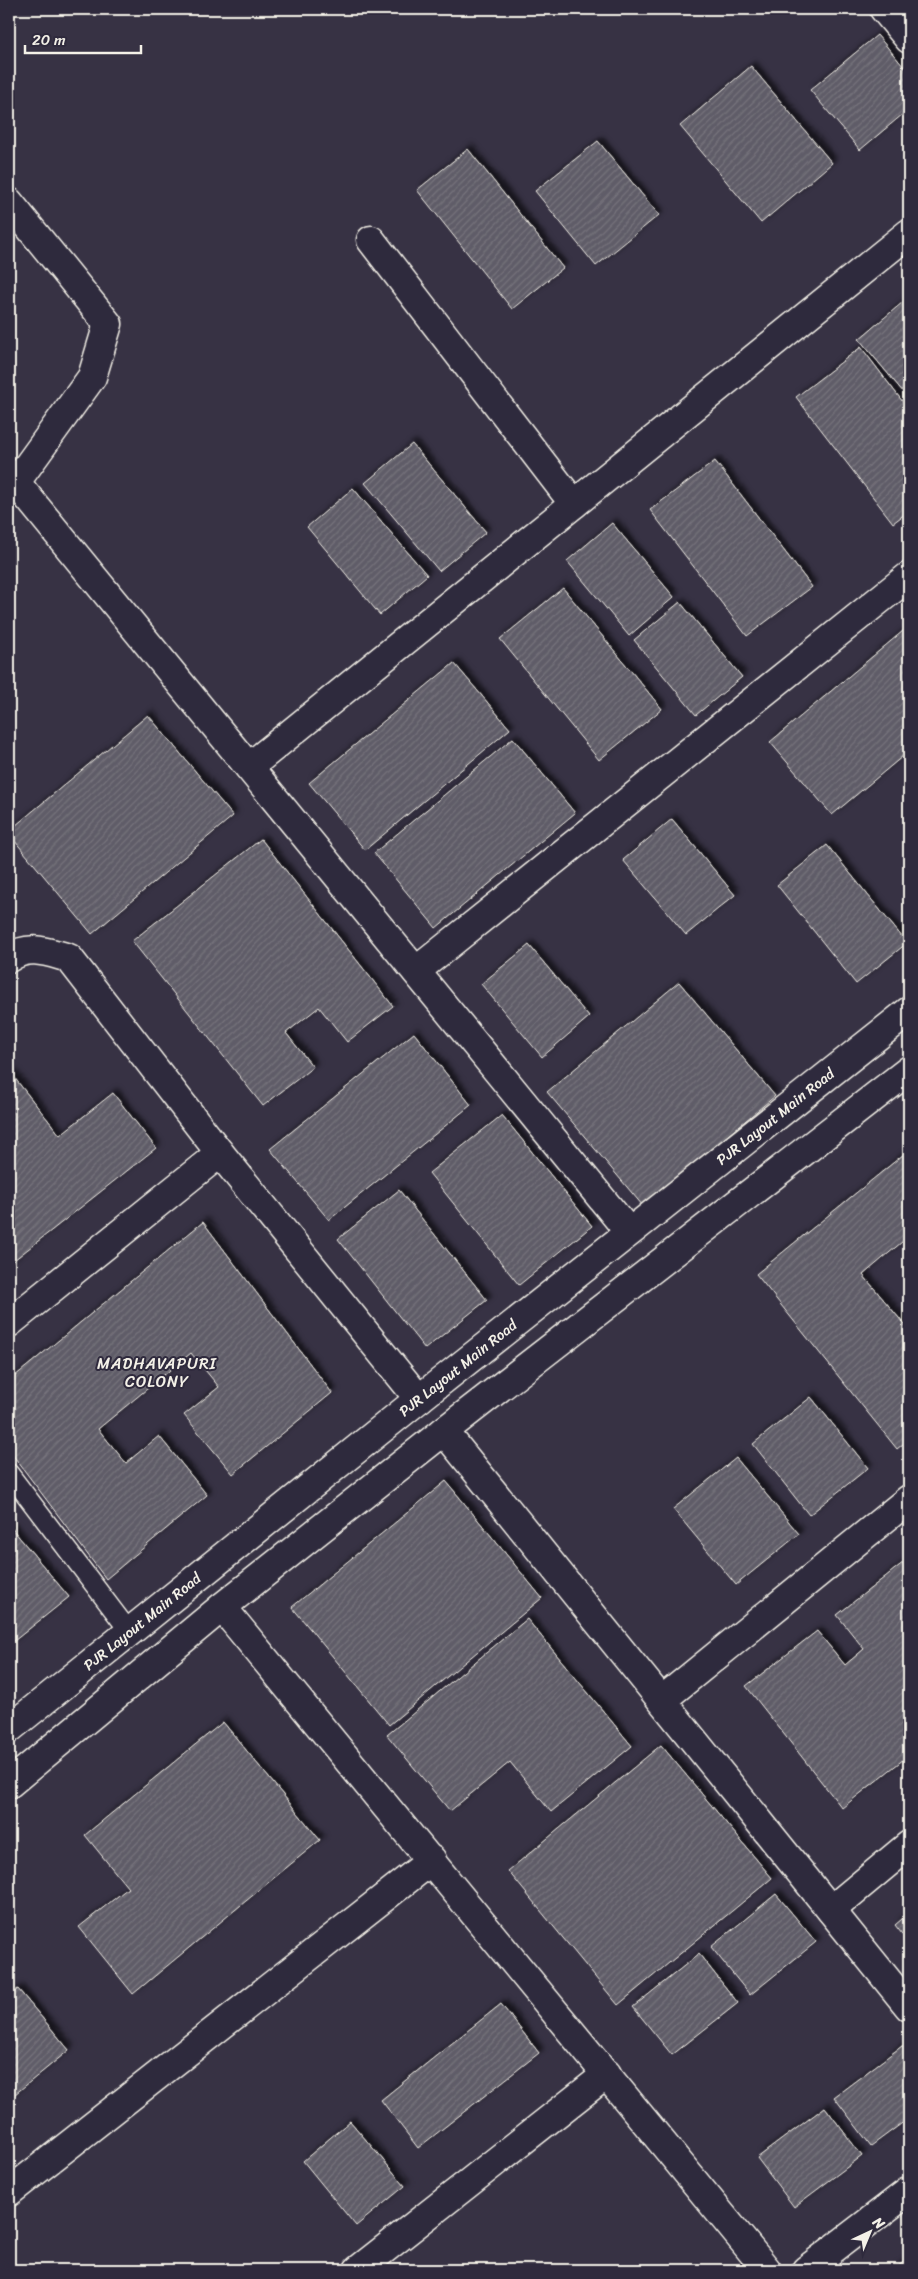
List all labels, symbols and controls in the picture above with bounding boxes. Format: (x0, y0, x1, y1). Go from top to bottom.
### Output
scale bar (25, 22, 141, 54)
text: 20 m (32, 27, 66, 53)
street label: PJR Layout Main Road (710, 1061, 841, 1172)
street label: PJR Layout Main Road (393, 1312, 524, 1424)
district label: MADHAVAPURI COLONY (97, 1349, 218, 1396)
street label: PJR Layout Main Road (77, 1565, 208, 1677)
north arrow (846, 2206, 896, 2256)
text: N (866, 2210, 891, 2236)

